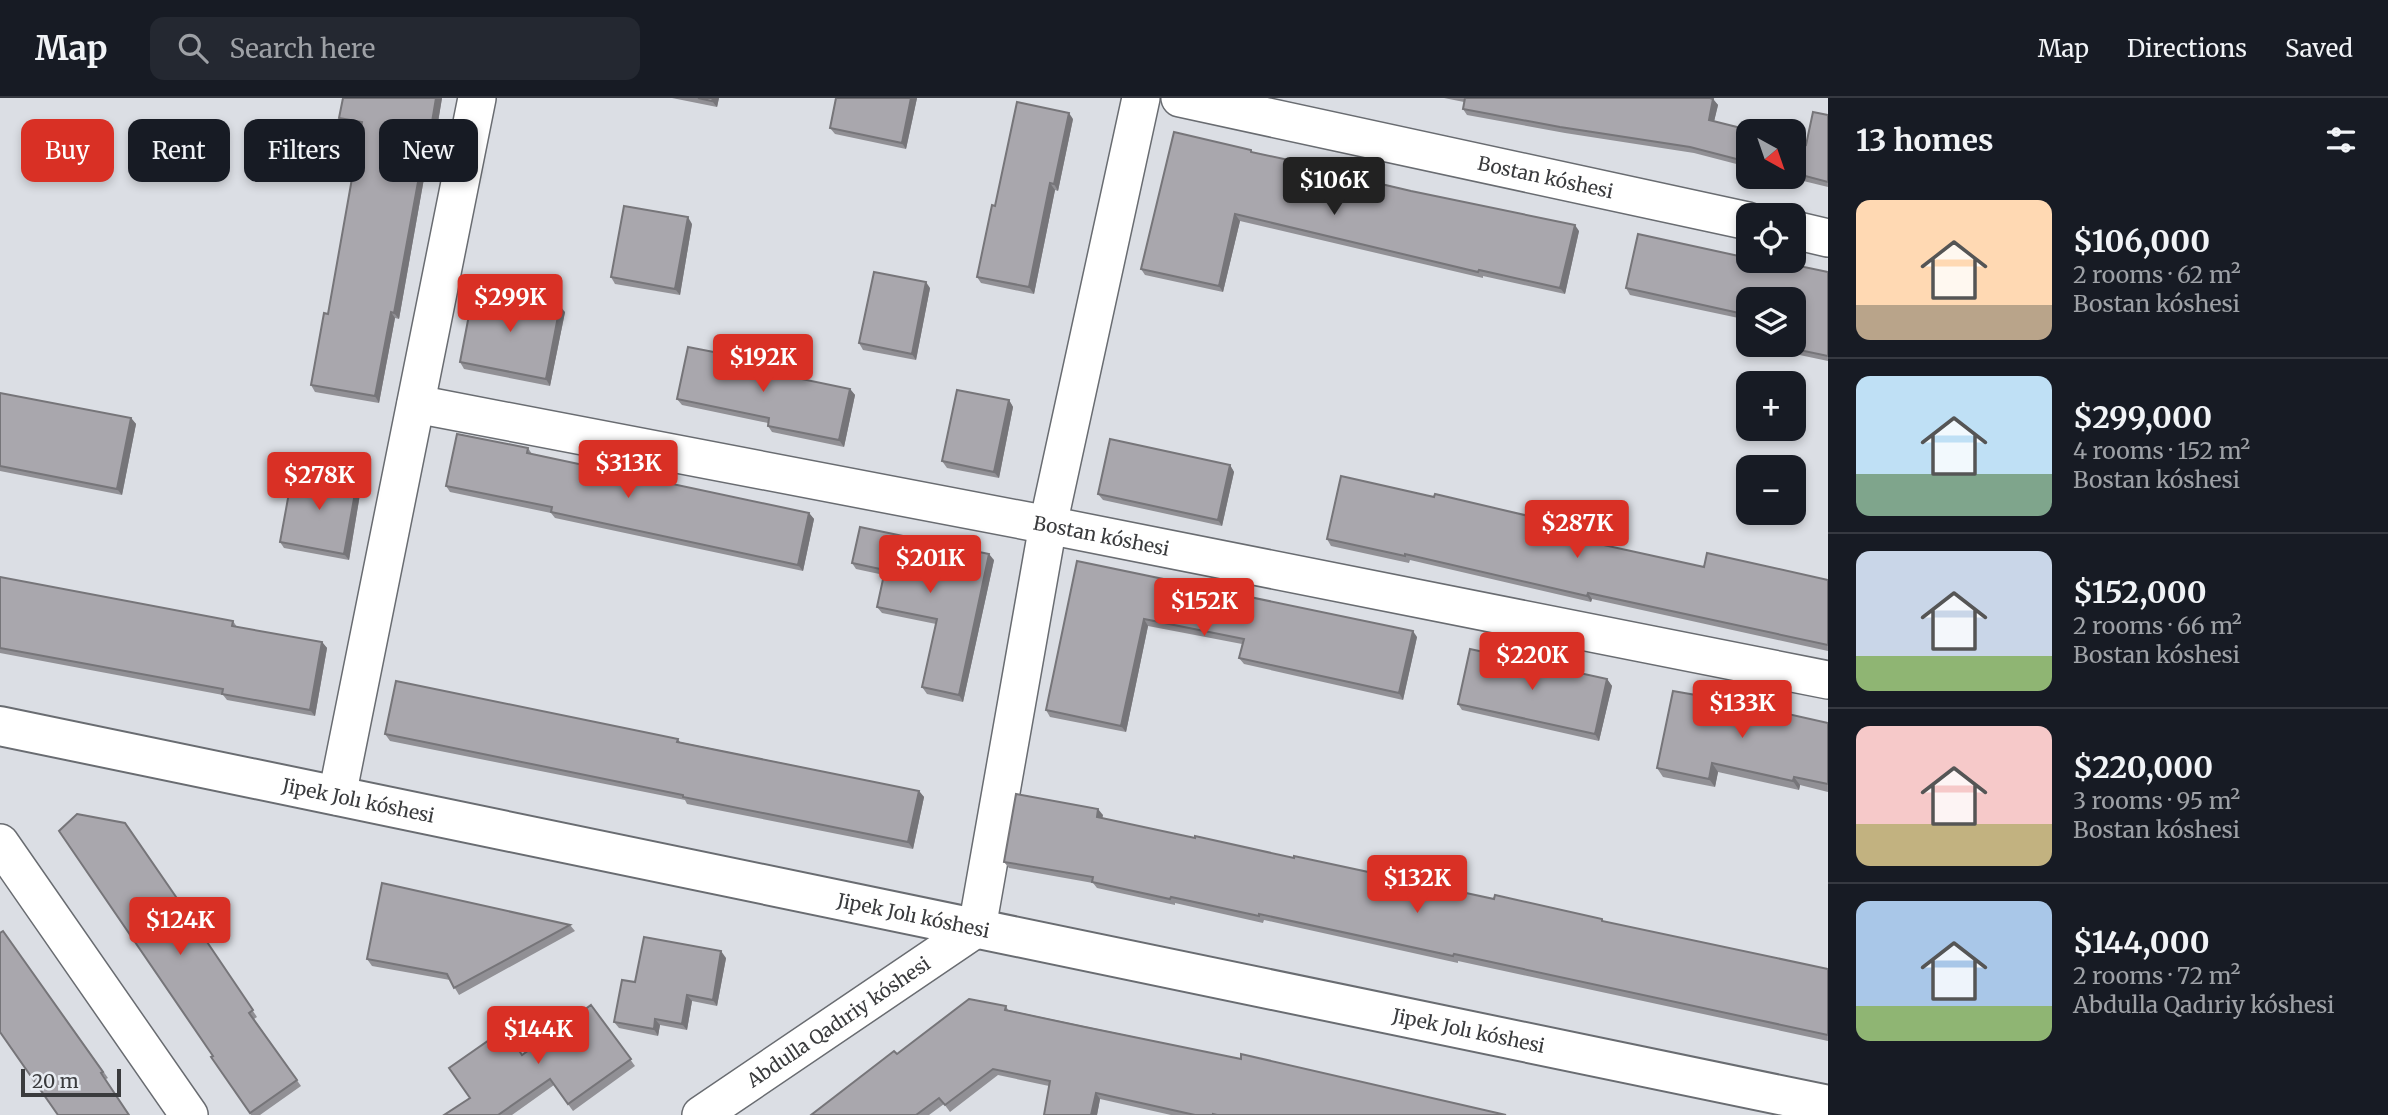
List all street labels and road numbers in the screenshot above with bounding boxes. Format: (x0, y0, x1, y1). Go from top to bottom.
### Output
street label: Bostan kóshesi (1475, 151, 1616, 204)
street label: Bostan kóshesi (1031, 510, 1172, 561)
street label: Jipek Jolı kóshesi (279, 773, 437, 828)
street label: Jipek Jolı kóshesi (834, 888, 992, 943)
street label: Abdulla Qadıriy kóshesi (741, 951, 935, 1093)
street label: Jipek Jolı kóshesi (1390, 1003, 1547, 1058)

